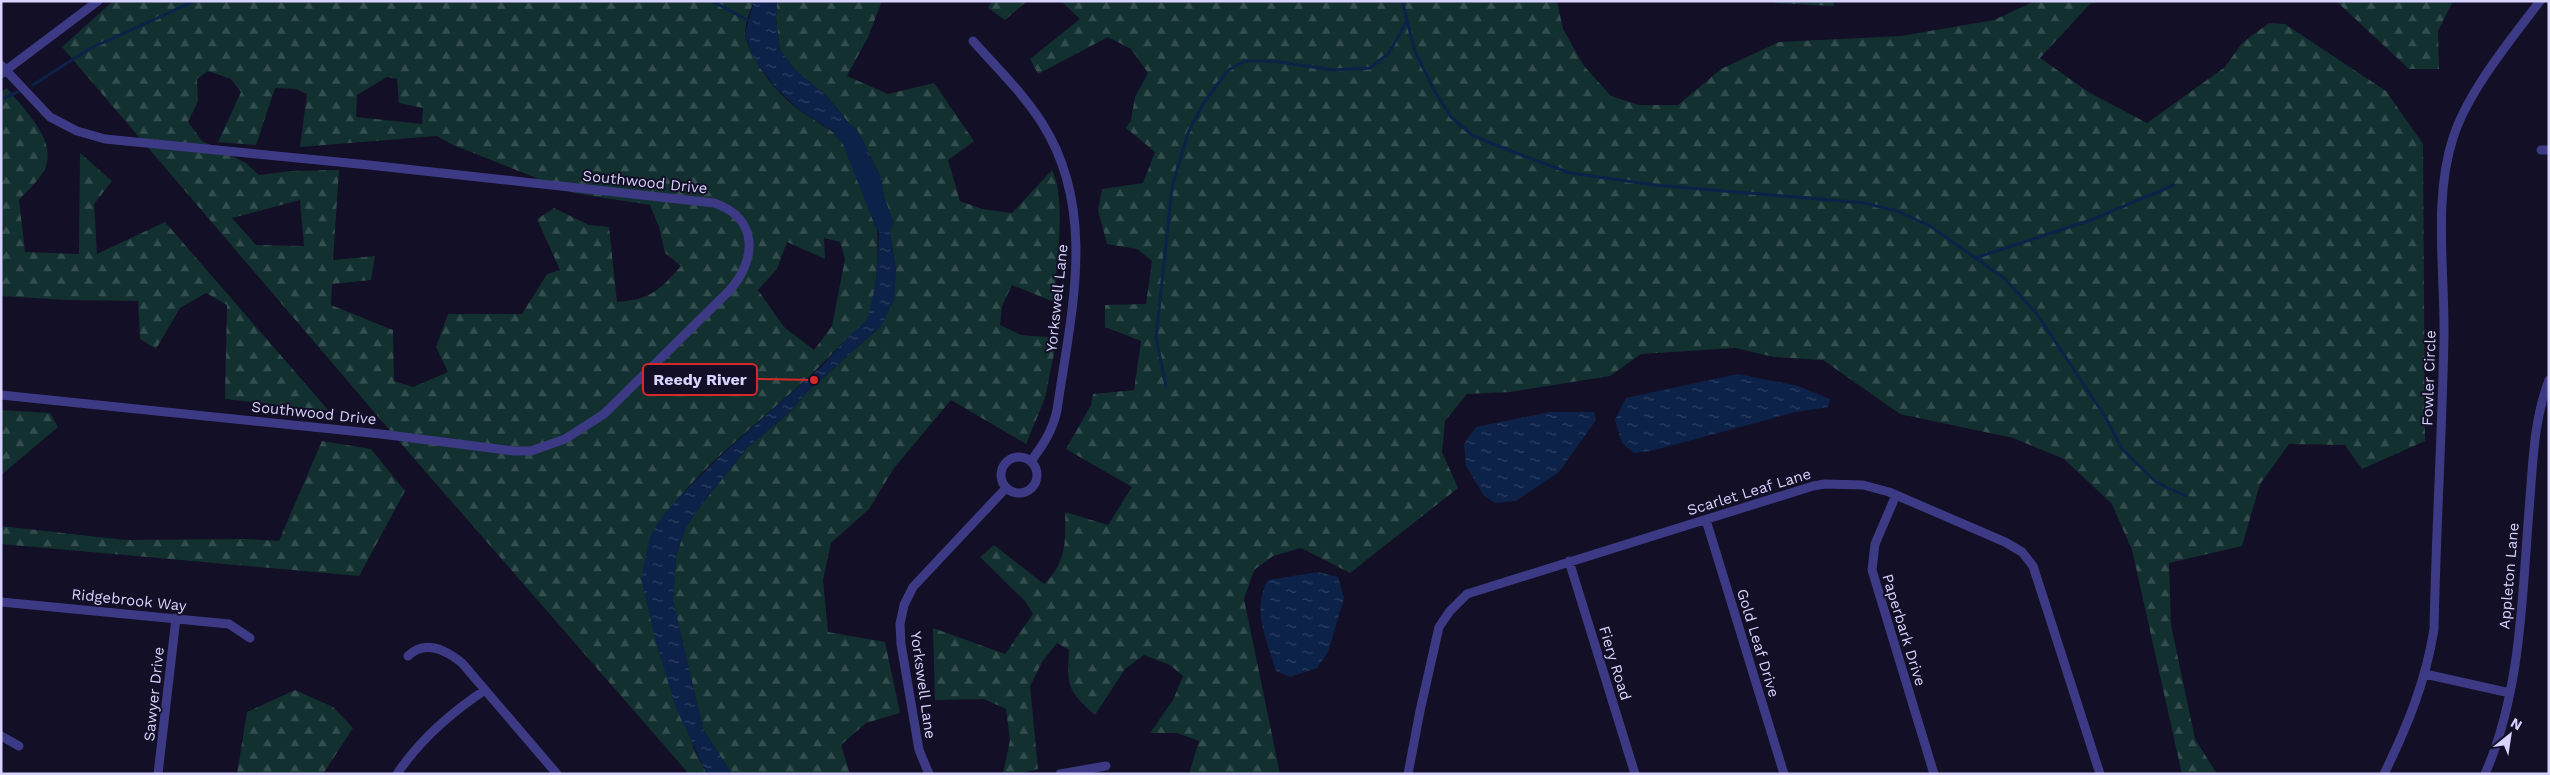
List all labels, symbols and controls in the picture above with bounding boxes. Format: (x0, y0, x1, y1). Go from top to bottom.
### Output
street label: Southwood Drive (582, 166, 708, 198)
street label: Yorkswell Lane (1042, 243, 1072, 353)
street label: Fowler Circle (2418, 330, 2440, 426)
callout: Reedy River (643, 364, 757, 395)
text: Reedy River (653, 370, 747, 389)
street label: Southwood Drive (251, 397, 377, 429)
street label: Scarlet Leaf Lane (1685, 465, 1813, 519)
street label: Appleton Lane (2495, 522, 2523, 630)
street label: Paperbark Drive (1878, 572, 1930, 688)
street label: Ridgebrook Way (70, 585, 188, 615)
street label: Gold Leaf Drive (1733, 587, 1783, 699)
street label: Fiery Road (1595, 624, 1635, 702)
street label: Yorkswell Lane (907, 630, 939, 740)
street label: Sawyer Drive (140, 646, 168, 742)
north arrow (2485, 710, 2535, 760)
text: N (2508, 714, 2525, 733)

